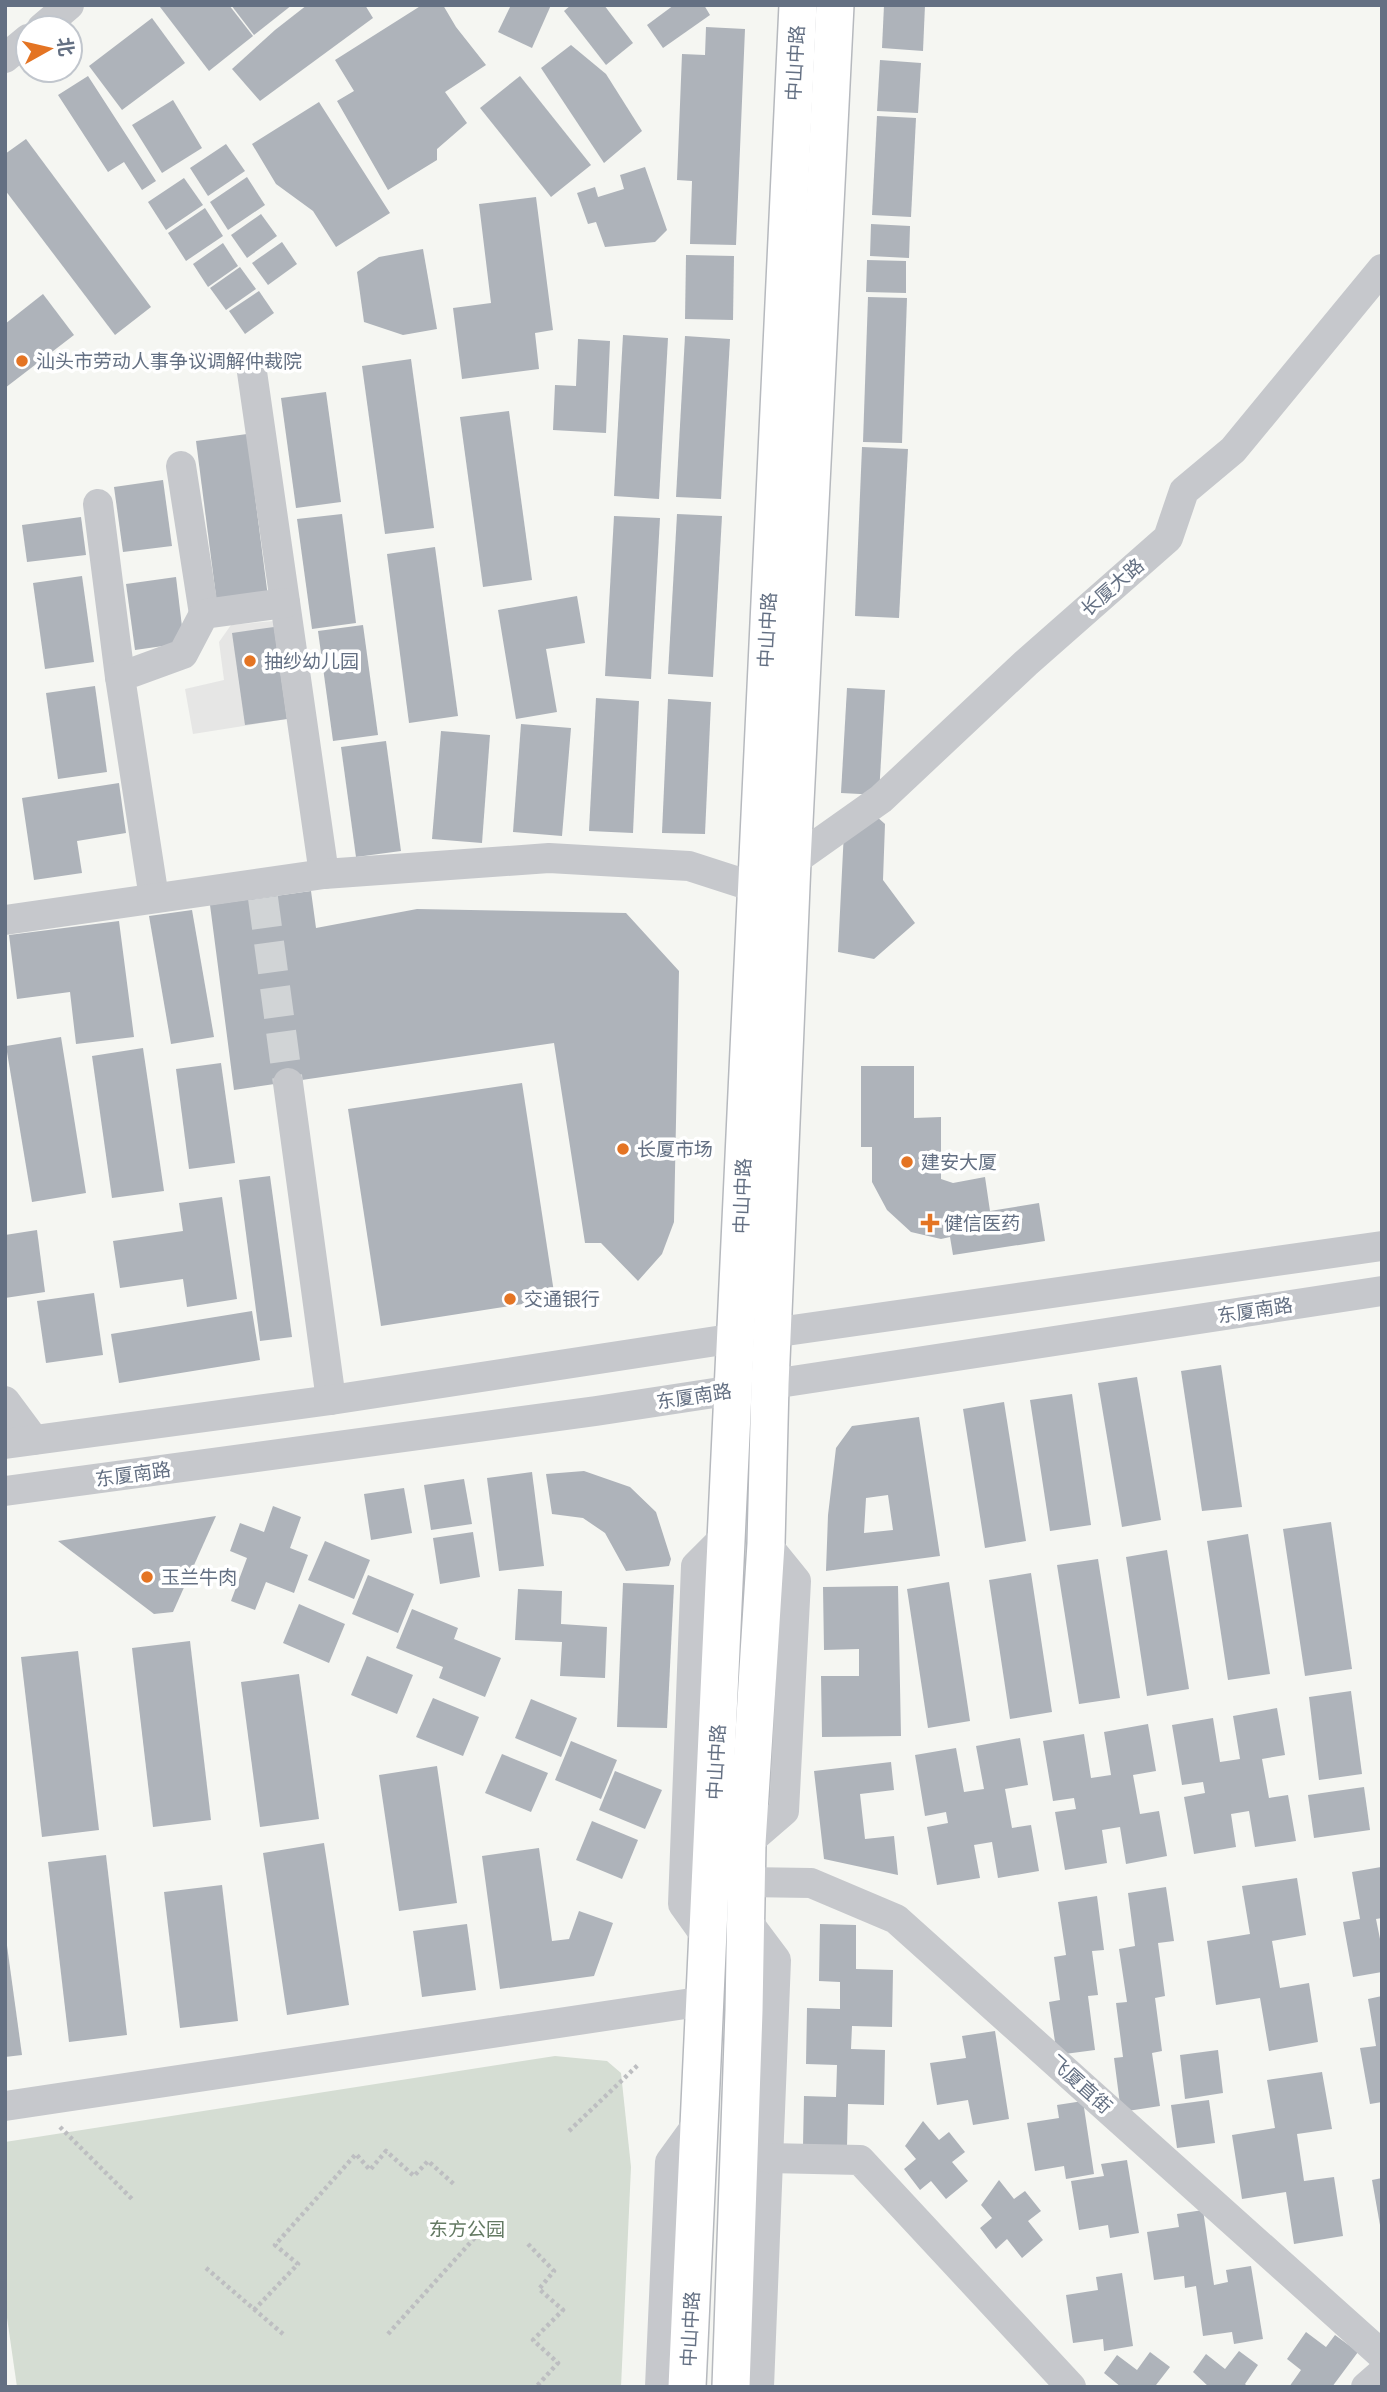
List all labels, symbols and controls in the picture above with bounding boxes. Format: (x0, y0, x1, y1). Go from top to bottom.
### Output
north arrow (14, 14, 84, 84)
street label: 中山中路 (781, 24, 809, 102)
text: 北 (53, 36, 79, 58)
place label: 汕头市劳动人事争议调解仲裁院 (36, 349, 302, 373)
marker: 汕头市劳动人事争议调解仲裁院 (14, 353, 30, 369)
street label: 长厦大路 (1075, 553, 1149, 621)
street label: 中山中路 (753, 591, 781, 669)
place label: 抽纱幼儿园 (264, 649, 359, 673)
marker: 抽纱幼儿园 (242, 653, 258, 669)
place label: 长厦市场 (637, 1137, 713, 1161)
marker: 长厦市场 (615, 1141, 631, 1157)
place label: 建安大厦 (921, 1150, 997, 1174)
marker: 建安大厦 (899, 1154, 915, 1170)
street label: 中山中路 (729, 1158, 755, 1234)
place label: 健信医药 (944, 1211, 1020, 1235)
marker: 健信医药 (922, 1215, 938, 1231)
place label: 交通银行 (524, 1287, 600, 1311)
marker: 交通银行 (502, 1291, 518, 1307)
street label: 东厦南路 (1216, 1292, 1294, 1328)
street label: 东厦南路 (655, 1378, 733, 1414)
street label: 东厦南路 (94, 1457, 172, 1491)
place label: 玉兰牛肉 (161, 1565, 237, 1589)
marker: 玉兰牛肉 (139, 1569, 155, 1585)
street label: 中山中路 (702, 1723, 730, 1801)
street label: 飞厦直街 (1045, 2050, 1117, 2118)
park label: 东方公园 (429, 2217, 505, 2241)
street label: 中山中路 (676, 2290, 704, 2368)

